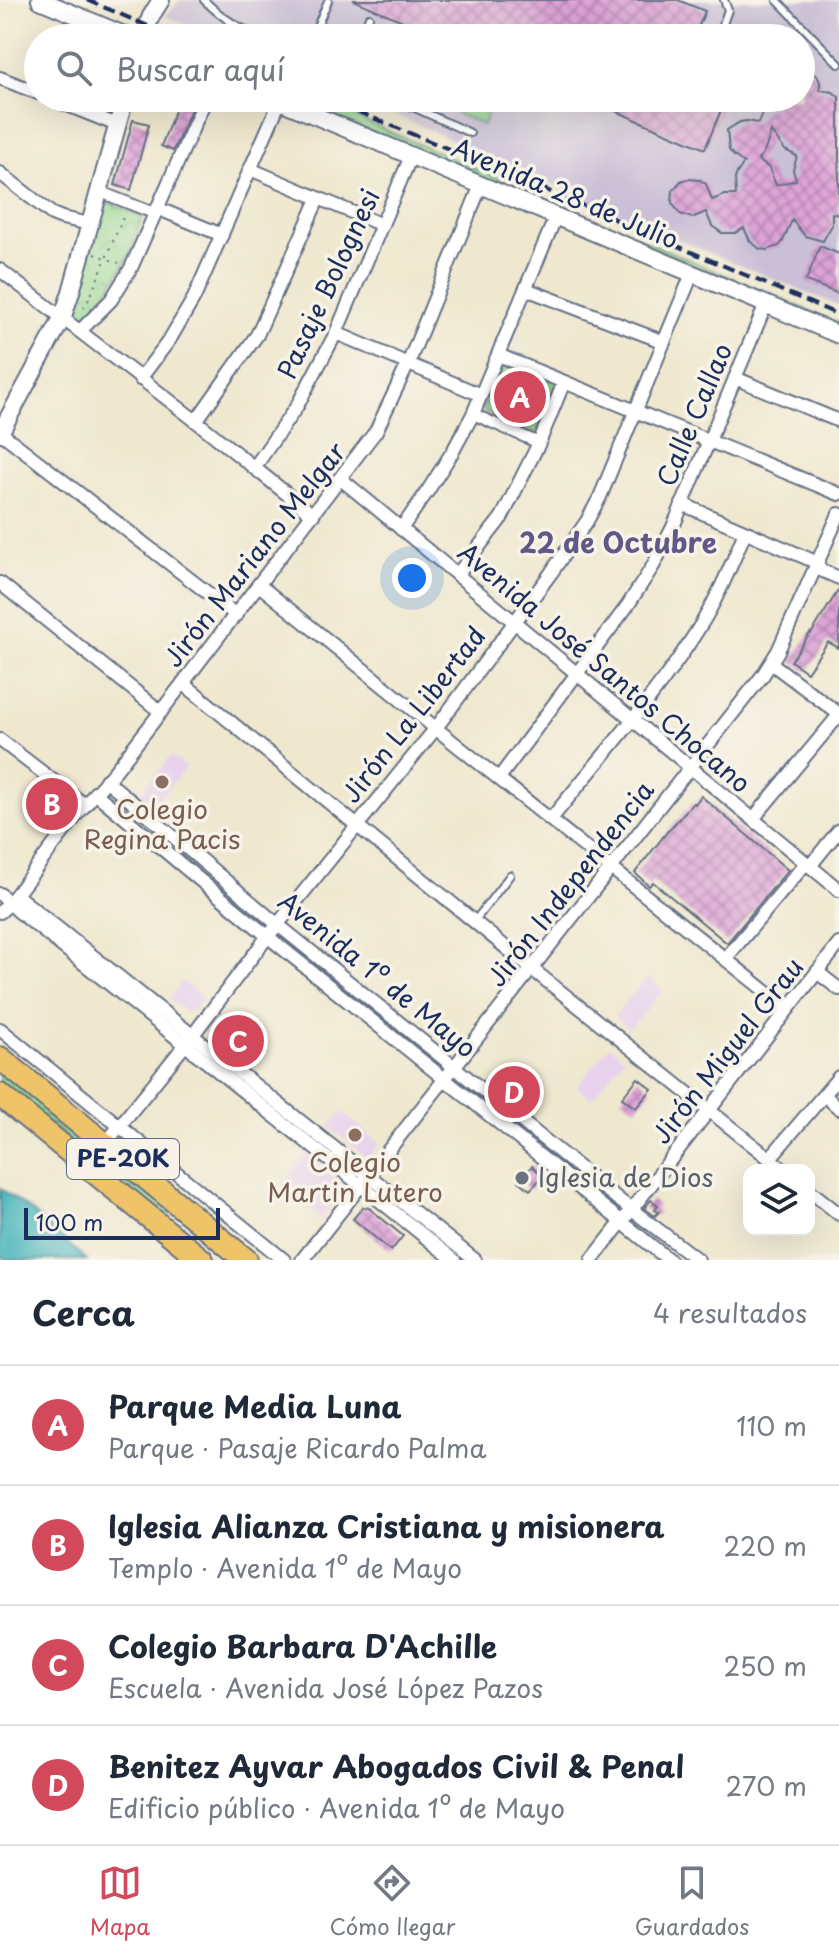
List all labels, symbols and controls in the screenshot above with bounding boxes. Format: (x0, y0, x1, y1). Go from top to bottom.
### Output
search box (24, 24, 815, 112)
icon: search (52, 46, 96, 90)
text: Buscar aquí (116, 46, 285, 91)
street label: Avenida 28 de Julio (446, 127, 685, 258)
street label: Pasaje Bolognesi (266, 182, 389, 385)
street label: Calle Callao (646, 337, 741, 492)
pin: A (494, 367, 546, 427)
street label: Jirón Mariano Melgar (153, 433, 354, 675)
district label: 22 de Octubre (519, 520, 717, 563)
street label: Avenida José Santos Chocano (450, 532, 760, 801)
your location (392, 558, 432, 598)
street label: Jirón La Libertad (331, 618, 494, 811)
street label: Jirón Independencia (477, 772, 663, 994)
marker: Colegio Regina Pacis (153, 773, 171, 791)
pin: B (26, 774, 78, 834)
place label: Colegio Regina Pacis (84, 789, 240, 858)
street label: Avenida 1º de Mayo (270, 881, 486, 1066)
street label: Jirón Miguel Grau (642, 949, 812, 1151)
pin: C (212, 1011, 264, 1071)
pin: D (488, 1062, 540, 1122)
marker: Colegio Martin Lutero (346, 1126, 364, 1144)
road number: PE-20K (67, 1139, 179, 1179)
place label: Colegio Martin Lutero (267, 1142, 443, 1211)
place label: Iglesia de Dios (538, 1157, 713, 1196)
map controls (743, 1164, 815, 1236)
button: layers (743, 1164, 815, 1236)
marker: Iglesia de Dios (513, 1169, 531, 1187)
scale bar (24, 1204, 220, 1240)
text: 100 m (36, 1205, 103, 1238)
text: Cerca (32, 1286, 135, 1338)
text: 4 resultados (653, 1293, 807, 1332)
text: Parque Media Luna (108, 1383, 401, 1428)
text: A (48, 1406, 68, 1445)
text: 110 m (736, 1406, 807, 1445)
text: Parque · Pasaje Ricardo Palma (108, 1428, 486, 1467)
text: Iglesia Alianza Cristiana y misionera (108, 1503, 665, 1548)
text: B (49, 1526, 67, 1565)
text: 220 m (723, 1526, 807, 1565)
text: Templo · Avenida 1º de Mayo (108, 1548, 462, 1587)
text: Colegio Barbara D'Achille (108, 1623, 497, 1668)
text: C (48, 1646, 68, 1685)
text: 250 m (723, 1646, 807, 1685)
text: Escuela · Avenida José López Pazos (108, 1668, 543, 1707)
text: Benitez Ayvar Abogados Civil & Penal (108, 1743, 684, 1788)
text: D (48, 1766, 68, 1805)
text: 270 m (726, 1766, 807, 1805)
text: Edificio público · Avenida 1º de Mayo (108, 1788, 565, 1827)
tab: Mapa (90, 1861, 150, 1942)
tab: Cómo llegar (330, 1861, 455, 1942)
tab: Guardados (635, 1861, 749, 1942)

